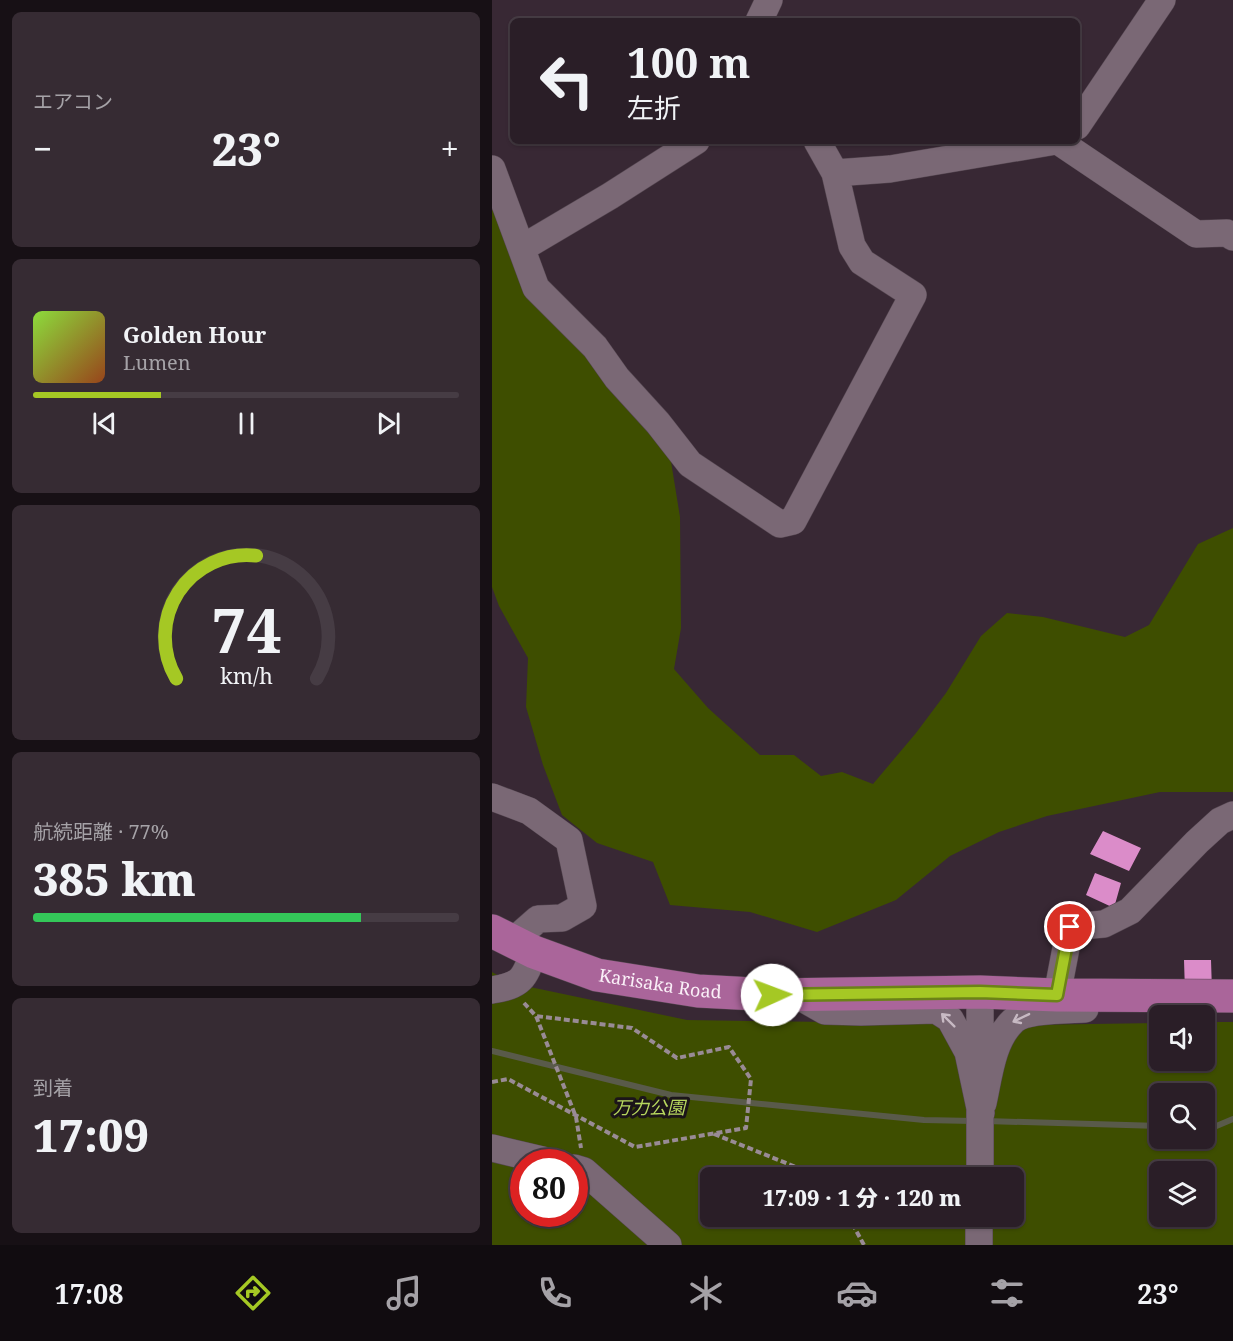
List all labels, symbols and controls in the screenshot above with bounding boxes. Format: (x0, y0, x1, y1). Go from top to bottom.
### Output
text: 100 m (627, 33, 751, 90)
icon: left (528, 42, 606, 120)
text: エアコン (33, 88, 113, 115)
text: 左折 (627, 89, 681, 126)
text: 23° (212, 118, 281, 179)
text: − (33, 126, 52, 171)
text: + (441, 126, 459, 171)
text: Golden Hour (123, 319, 266, 349)
text: Lumen (123, 349, 191, 376)
icon: previous (88, 407, 121, 440)
icon: pause (230, 407, 263, 440)
icon: next (372, 407, 405, 440)
text: 74 (211, 587, 281, 672)
text: km/h (220, 662, 273, 691)
text: 航続距離 · 77% (33, 818, 169, 845)
text: 385 km (33, 848, 196, 909)
pin (1044, 901, 1095, 952)
icon: arrive (1053, 910, 1086, 943)
street label: Karisaka Road (597, 962, 722, 1003)
position arrow (740, 963, 804, 1027)
map controls (1149, 1005, 1215, 1227)
button: sound (1149, 1005, 1215, 1071)
one-way arrow (940, 1013, 955, 1028)
one-way arrow (1012, 1013, 1030, 1025)
text: 到着 (33, 1074, 73, 1101)
button: search (1149, 1083, 1215, 1149)
park label: 万力公園 (613, 1095, 688, 1119)
text: 17:09 (33, 1104, 149, 1165)
speed limit sign: 80 (510, 1149, 588, 1227)
button: layers (1149, 1161, 1215, 1227)
text: 17:09 · 1 分 · 120 m (763, 1182, 961, 1212)
icon: directions (232, 1272, 274, 1314)
icon: music (383, 1272, 425, 1314)
icon: phone (534, 1272, 576, 1314)
icon: climate (685, 1272, 727, 1314)
icon: car (836, 1272, 878, 1314)
icon: filters (986, 1272, 1028, 1314)
text: 17:08 (54, 1275, 124, 1312)
text: 23° (1137, 1275, 1179, 1312)

